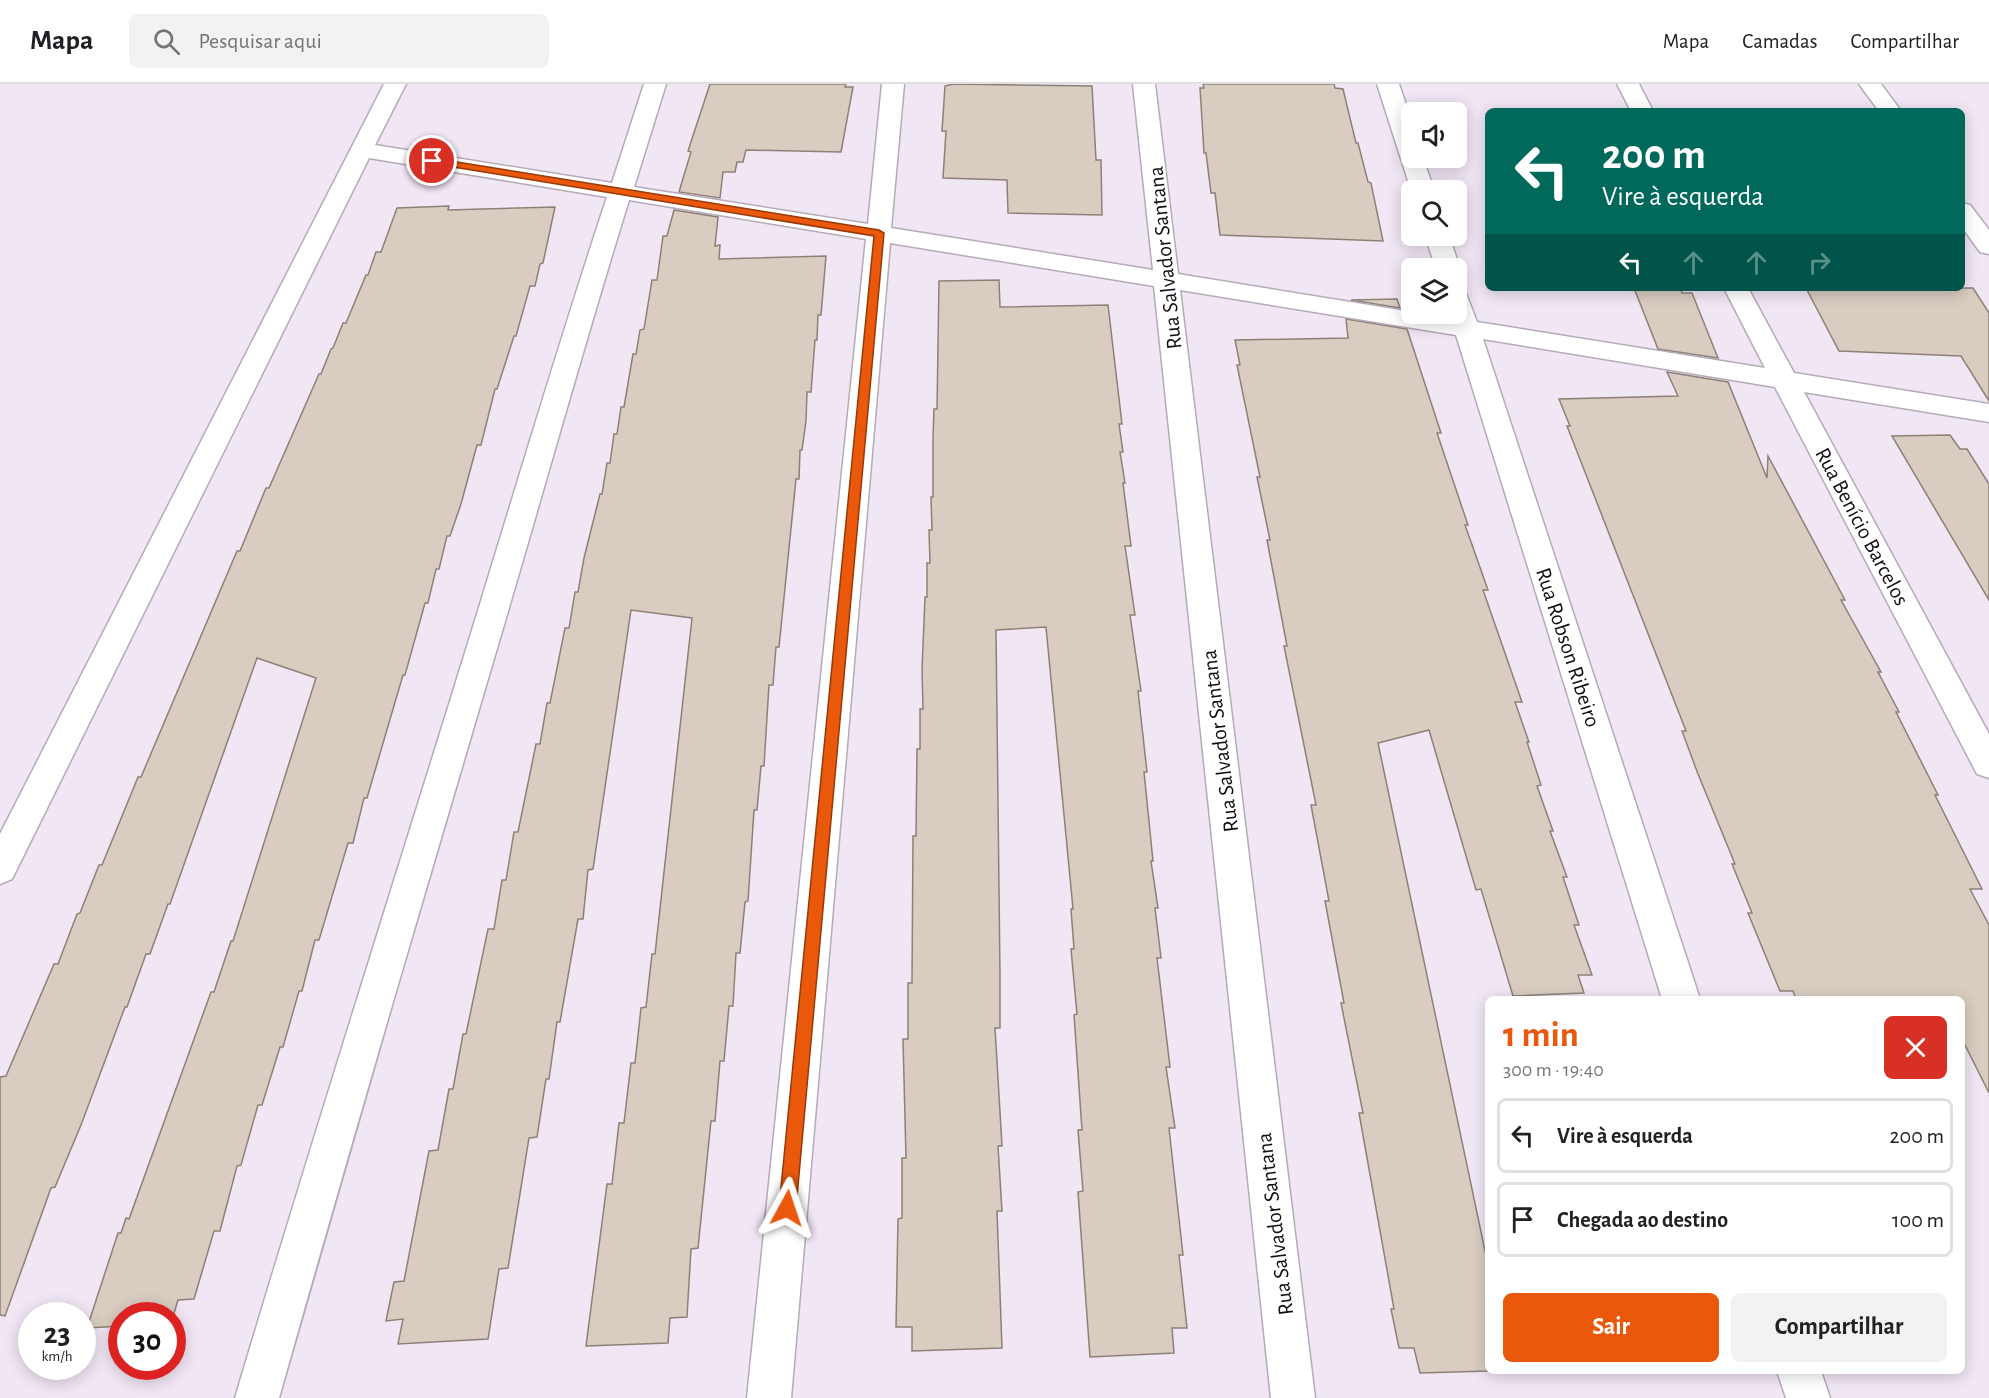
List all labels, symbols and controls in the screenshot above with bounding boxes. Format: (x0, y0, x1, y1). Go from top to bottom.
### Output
search box (129, 14, 549, 68)
icon: search (150, 25, 183, 58)
text: Mapa (30, 27, 93, 55)
text: Pesquisar aqui (198, 30, 322, 52)
text: Mapa (1663, 31, 1709, 52)
text: Camadas (1742, 31, 1817, 52)
text: Compartilhar (1850, 31, 1959, 52)
map controls (1401, 102, 1467, 324)
button: sound (1401, 102, 1467, 168)
icon: left (1503, 132, 1581, 210)
text: 200 m (1602, 134, 1706, 176)
pin (406, 135, 457, 186)
icon: arrive (415, 144, 448, 177)
street label: Rua Salvador Santana (1144, 165, 1186, 350)
button: search (1401, 180, 1467, 246)
text: Vire à esquerda (1602, 183, 1764, 210)
icon: left (1614, 246, 1647, 279)
icon: ahead (1677, 246, 1710, 279)
icon: ahead (1740, 246, 1773, 279)
icon: right (1803, 246, 1836, 279)
button: layers (1401, 258, 1467, 324)
street label: Rua Benício Barcelos (1811, 444, 1913, 609)
street label: Rua Robson Ribeiro (1532, 565, 1604, 730)
street label: Rua Salvador Santana (1198, 648, 1242, 833)
button: close (1884, 1016, 1947, 1079)
text: 1 min (1503, 1017, 1579, 1053)
text: 300 m · 19:40 (1503, 1060, 1604, 1080)
icon: left (1506, 1119, 1539, 1152)
text: Vire à esquerda (1557, 1125, 1693, 1147)
text: 200 m (1890, 1125, 1944, 1147)
street label: Rua Salvador Santana (1253, 1131, 1297, 1316)
position arrow (755, 1176, 819, 1240)
icon: arrive (1506, 1203, 1539, 1236)
text: Chegada ao destino (1557, 1209, 1728, 1231)
text: 100 m (1892, 1209, 1944, 1231)
button: Sair (1503, 1293, 1719, 1362)
button: Compartilhar (1731, 1293, 1947, 1362)
speed limit sign: 30 (108, 1302, 186, 1380)
text: 23 (43, 1319, 71, 1349)
text: km/h (42, 1349, 72, 1364)

